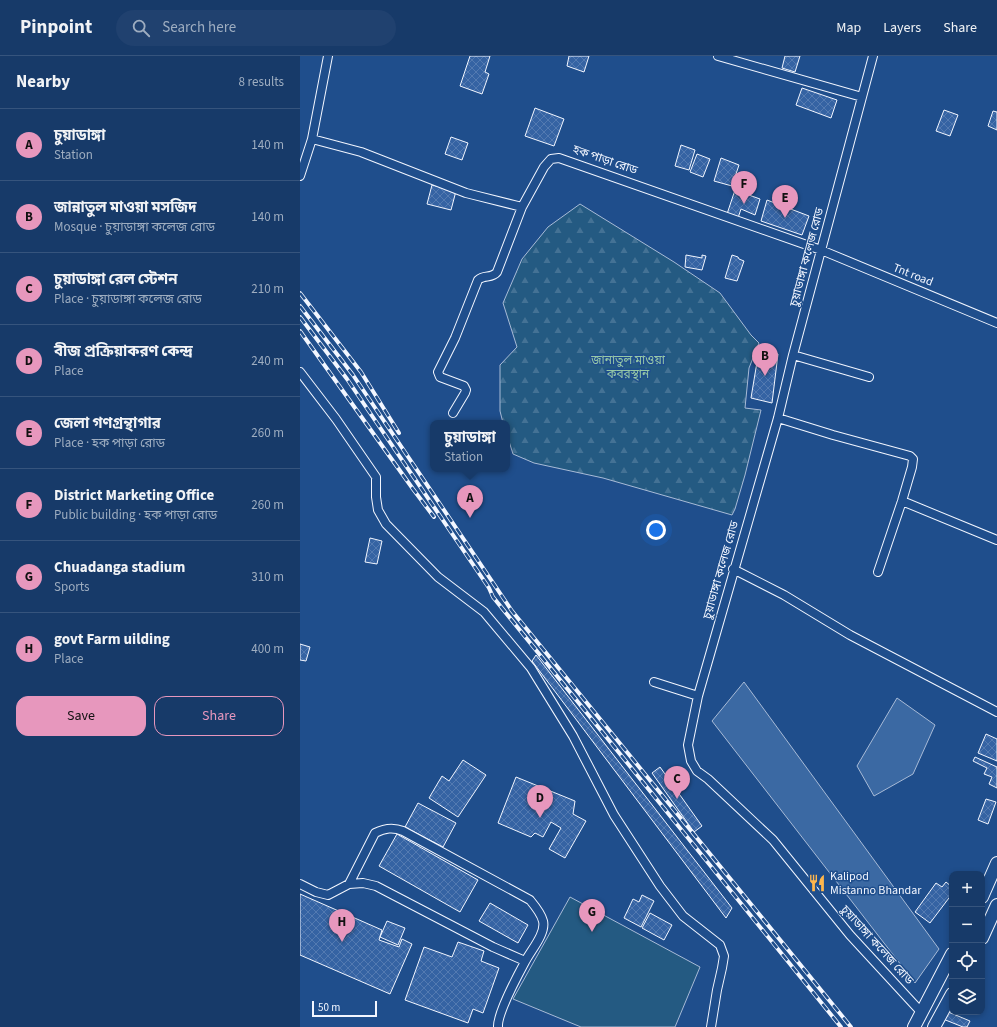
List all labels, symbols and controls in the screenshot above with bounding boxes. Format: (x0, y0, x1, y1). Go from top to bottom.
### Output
search box (116, 10, 396, 46)
text: Pinpoint (20, 14, 92, 41)
icon: search (130, 17, 152, 39)
text: Search here (162, 17, 236, 38)
text: Map (836, 18, 861, 38)
text: Layers (883, 18, 921, 38)
text: Share (943, 18, 977, 38)
text: Nearby (16, 70, 70, 94)
text: 8 results (239, 73, 284, 91)
text: চুয়াডাঙ্গা (54, 125, 105, 146)
text: A (25, 136, 33, 154)
text: 140 m (251, 136, 284, 154)
street label: হক পাড়া রোড (569, 141, 640, 179)
text: Station (54, 146, 93, 164)
pin: F (731, 171, 757, 204)
pin: E (772, 185, 798, 218)
text: জান্নাতুল মাওয়া মসজিদ (54, 197, 197, 218)
street label: চুয়াডাঙ্গা কলেজ রোড (785, 205, 828, 309)
text: B (25, 208, 33, 226)
text: 140 m (251, 208, 284, 226)
text: Mosque · চুয়াডাঙ্গা কলেজ রোড (54, 218, 215, 236)
street label: Tnt road (890, 259, 936, 291)
text: চুয়াডাঙ্গা রেল স্টেশন (54, 269, 178, 290)
text: C (25, 280, 33, 298)
text: 210 m (251, 280, 284, 298)
text: Place · চুয়াডাঙ্গা কলেজ রোড (54, 290, 202, 308)
text: বীজ প্রক্রিয়াকরণ কেন্দ্র (54, 341, 193, 362)
pin: B (752, 343, 778, 376)
text: D (25, 352, 33, 370)
text: 240 m (251, 352, 284, 370)
park label: জানাতুল মাওয়া কবরস্থান (590, 352, 666, 383)
text: Place (54, 362, 83, 380)
text: জেলা গণগ্রন্থাগার (54, 413, 161, 434)
popup (430, 420, 510, 472)
text: E (25, 424, 33, 442)
text: 260 m (251, 424, 284, 442)
text: চুয়াডাঙ্গা (444, 427, 496, 448)
text: Place · হক পাড়া রোড (54, 434, 165, 452)
text: Station (444, 448, 483, 466)
text: District Marketing Office (54, 485, 214, 506)
pin: A (457, 485, 483, 518)
text: F (26, 496, 32, 514)
text: 260 m (251, 496, 284, 514)
text: Public building · হক পাড়া রোড (54, 506, 217, 524)
street label: চুয়াডাঙ্গা কলেজ রোড (699, 518, 743, 622)
your location (646, 520, 666, 540)
text: Chuadanga stadium (54, 557, 185, 578)
text: G (25, 568, 33, 586)
text: 310 m (251, 568, 284, 586)
text: Sports (54, 578, 89, 596)
text: govt Farm uilding (54, 629, 170, 650)
text: H (25, 640, 33, 658)
text: 400 m (251, 640, 284, 658)
text: Place (54, 650, 83, 668)
button: Save (16, 696, 146, 736)
button: Share (154, 696, 284, 736)
pin: C (664, 766, 690, 799)
pin: D (527, 785, 553, 818)
place label: Kalipod Mistanno Bhandar (830, 868, 922, 899)
map controls (949, 871, 985, 1015)
button: + (949, 871, 985, 907)
restaurant icon: Kalipod Mistanno Bhandar (807, 873, 827, 893)
pin: G (579, 899, 605, 932)
street label: চুয়াডাঙ্গা কলেজ রোড (836, 901, 918, 989)
button: − (949, 907, 985, 943)
pin: H (329, 909, 355, 942)
button: locate (949, 943, 985, 979)
button: layers (949, 979, 985, 1015)
scale bar (312, 999, 377, 1018)
text: 50 m (318, 1000, 340, 1015)

